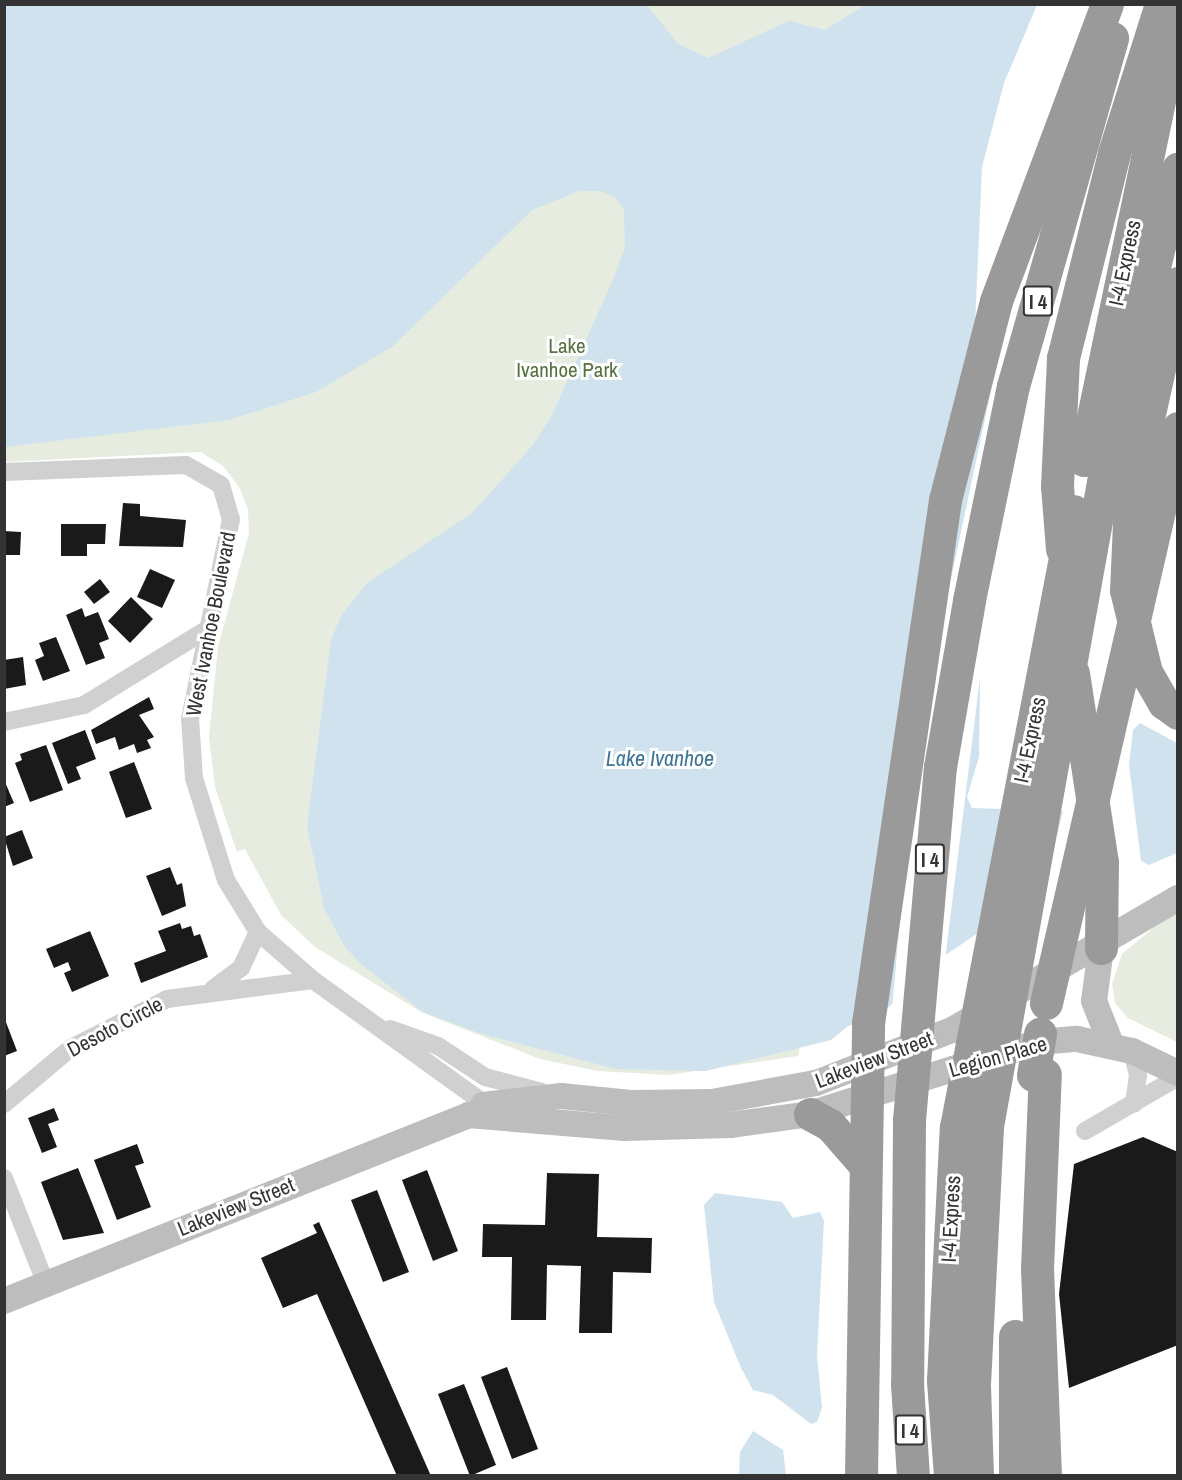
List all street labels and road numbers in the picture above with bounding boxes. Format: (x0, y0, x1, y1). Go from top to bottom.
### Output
street label: I-4 Express (1104, 218, 1146, 308)
road number: I 4 (1022, 284, 1054, 318)
street label: West Ivanhoe Boulevard (181, 530, 241, 718)
street label: I-4 Express (1009, 695, 1051, 785)
road number: I 4 (914, 842, 946, 876)
street label: Desoto Circle (63, 991, 167, 1063)
street label: Lakeview Street (812, 1026, 936, 1094)
street label: Legion Place (946, 1031, 1050, 1083)
street label: Lakeview Street (174, 1172, 298, 1242)
street label: I-4 Express (936, 1175, 966, 1263)
road number: I 4 (894, 1413, 926, 1447)

